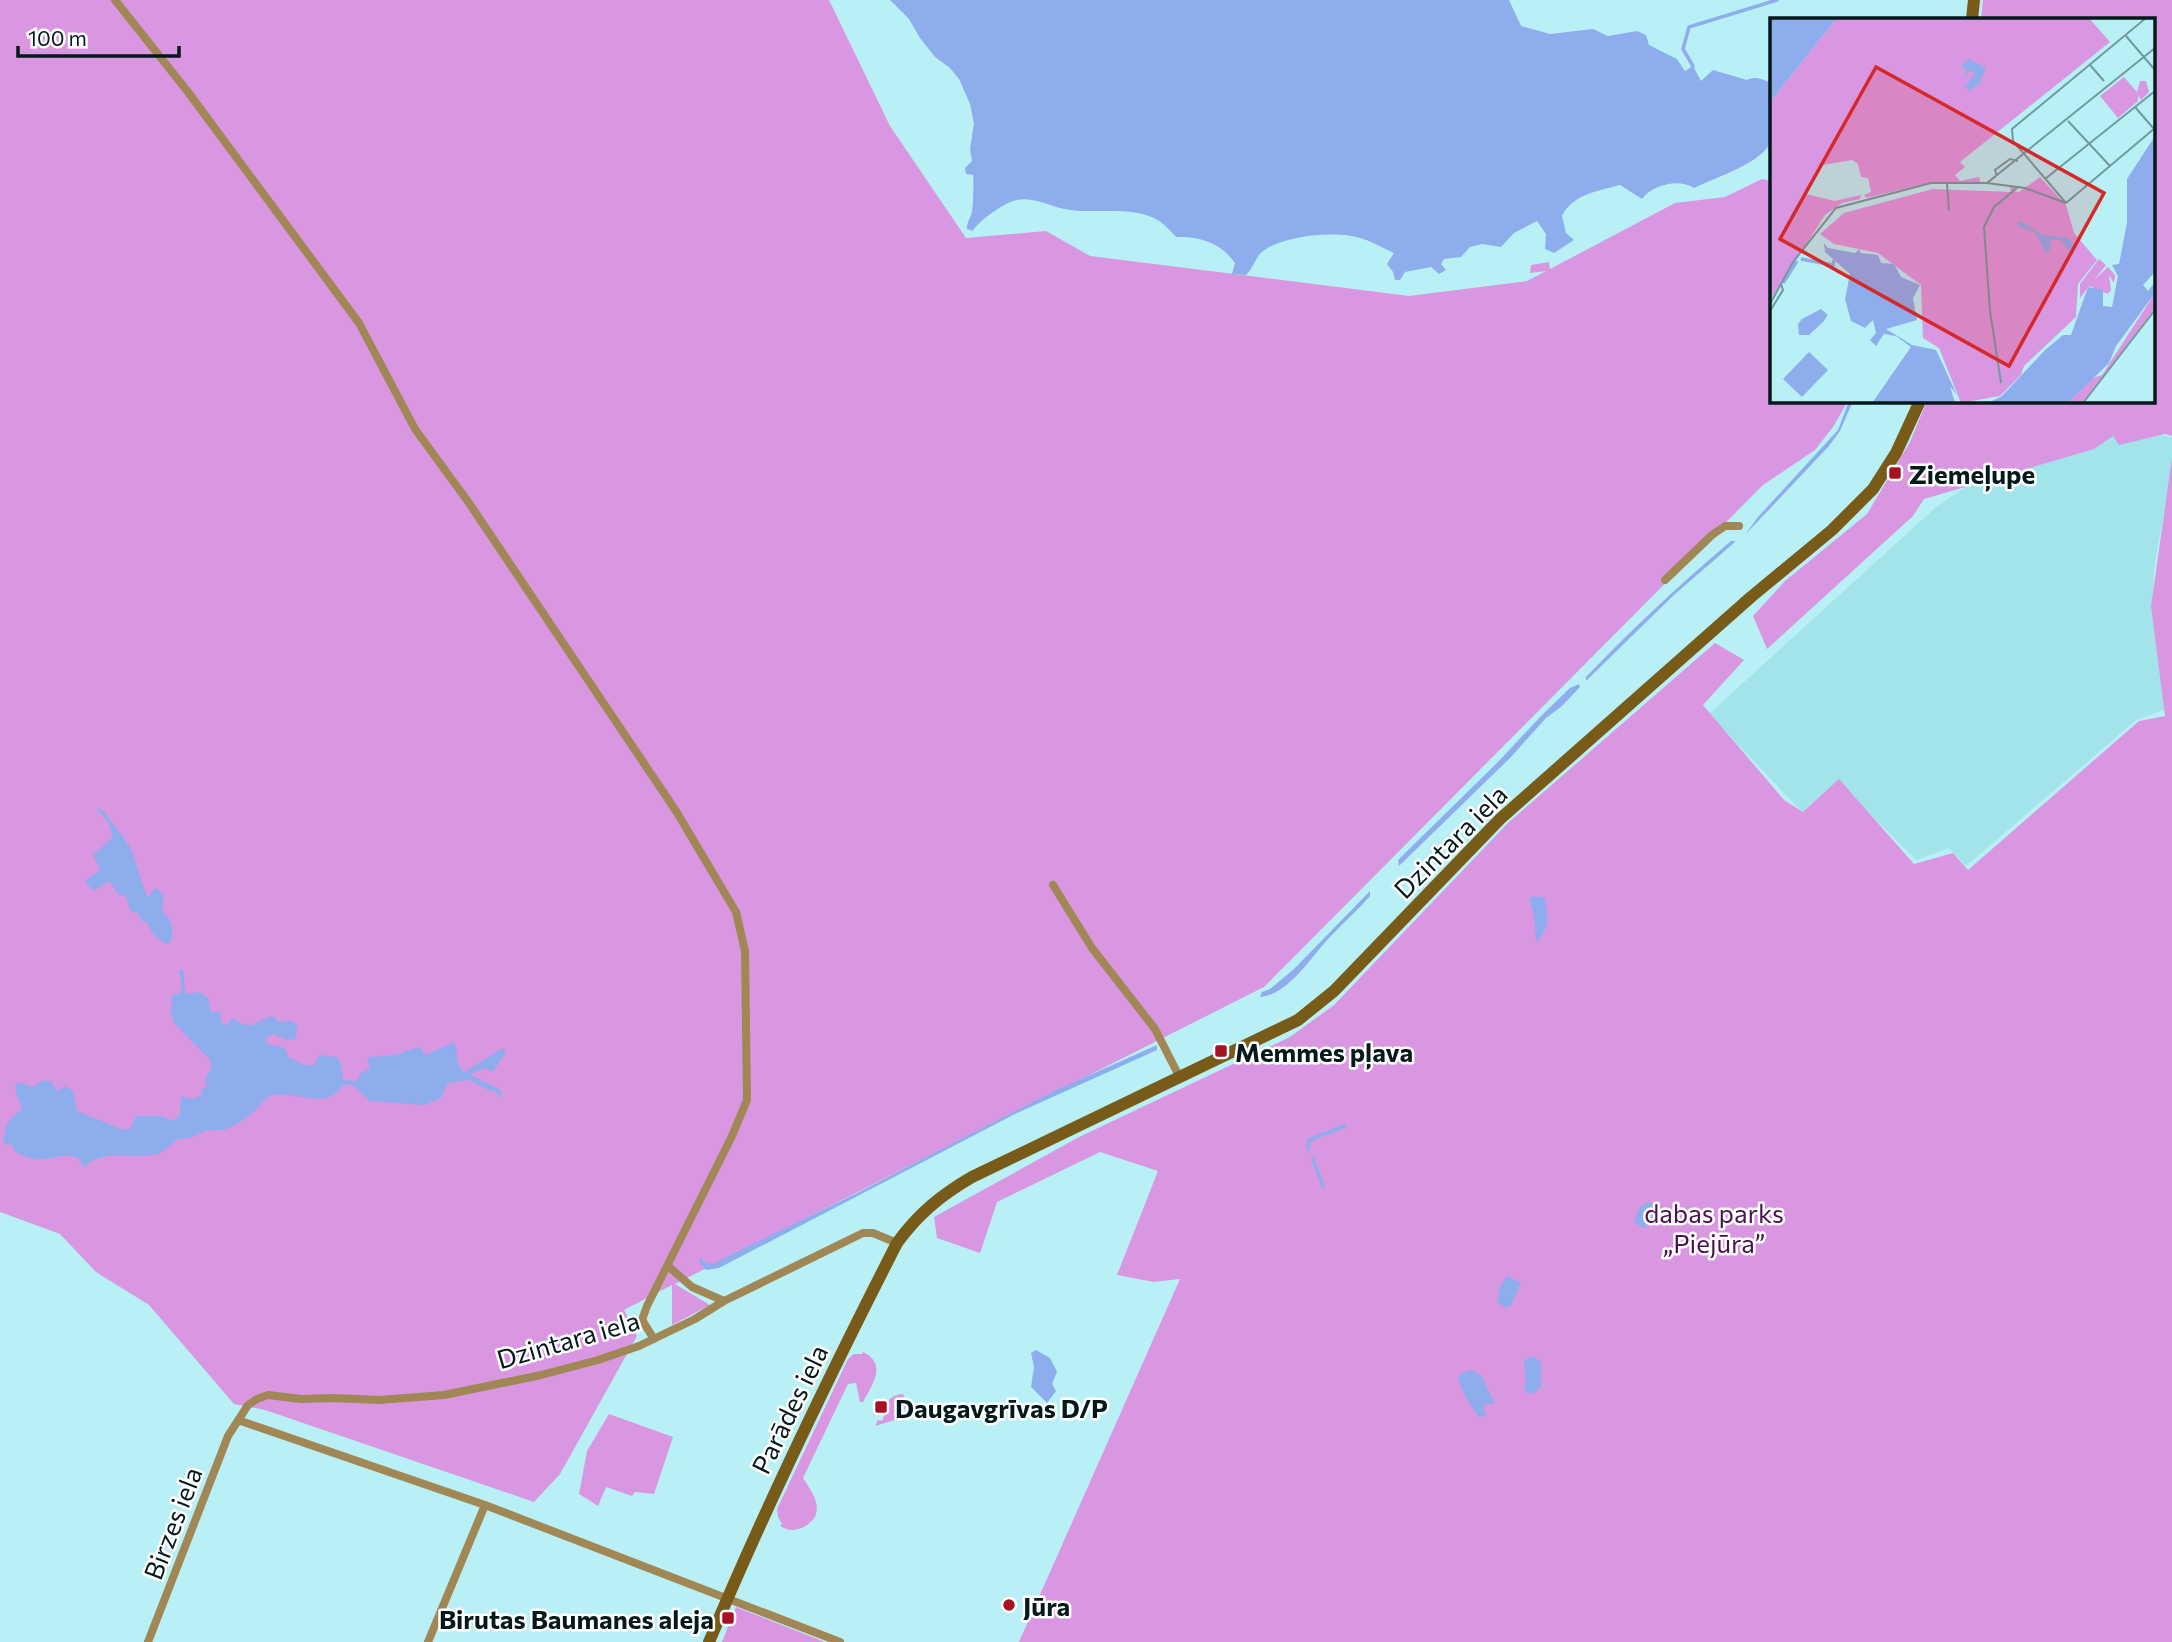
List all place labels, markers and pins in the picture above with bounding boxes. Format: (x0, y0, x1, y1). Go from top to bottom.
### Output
place label: Ziemeļupe (1909, 458, 2035, 492)
marker: Ziemeļupe (1887, 465, 1903, 481)
place label: Memmes pļava (1235, 1036, 1413, 1070)
marker: Memmes pļava (1213, 1043, 1229, 1059)
place label: Daugavgrīvas D/P (895, 1392, 1108, 1423)
marker: Daugavgrīvas D/P (873, 1399, 889, 1415)
place label: Jūra (1023, 1590, 1070, 1621)
marker: Jūra (1001, 1597, 1017, 1613)
place label: Birutas Baumanes aleja (439, 1603, 714, 1634)
marker: Birutas Baumanes aleja (720, 1610, 736, 1626)

